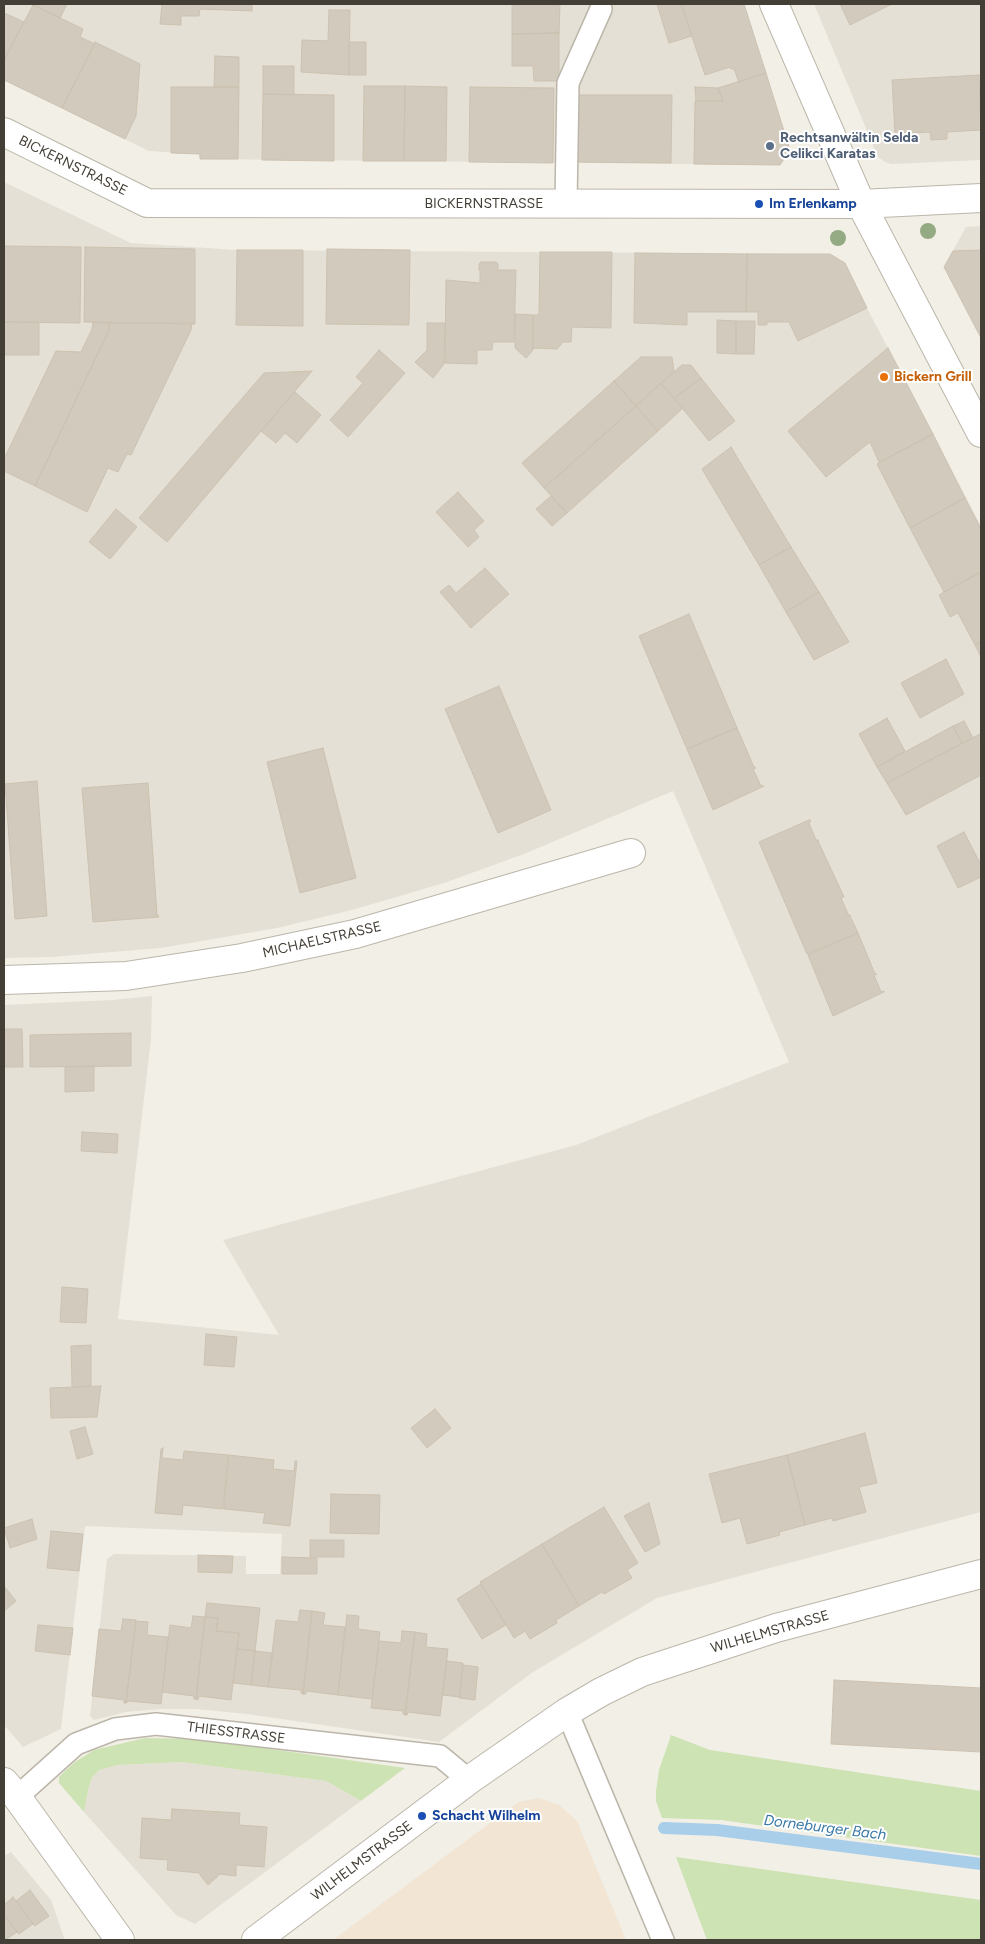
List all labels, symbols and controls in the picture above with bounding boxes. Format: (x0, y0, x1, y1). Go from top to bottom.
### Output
place label: Rechtsanwältin Selda Celikci Karatas (780, 130, 918, 162)
street label: BICKERNSTRASSE (16, 132, 130, 200)
marker: Rechtsanwältin Selda Celikci Karatas (764, 140, 776, 152)
street label: BICKERNSTRASSE (425, 196, 543, 212)
place label: Im Erlenkamp (769, 196, 857, 212)
marker: Im Erlenkamp (753, 198, 765, 210)
place label: Bickern Grill (894, 369, 972, 385)
marker: Bickern Grill (878, 371, 890, 383)
street label: MICHAELSTRASSE (261, 918, 383, 962)
street label: WILHELMSTRASSE (709, 1607, 831, 1657)
street label: THIESSTRASSE (186, 1719, 286, 1747)
place label: Schacht Wilhelm (432, 1808, 540, 1824)
marker: Schacht Wilhelm (416, 1810, 428, 1822)
water label: Dorneburger Bach (763, 1812, 887, 1844)
street label: WILHELMSTRASSE (308, 1817, 416, 1905)

